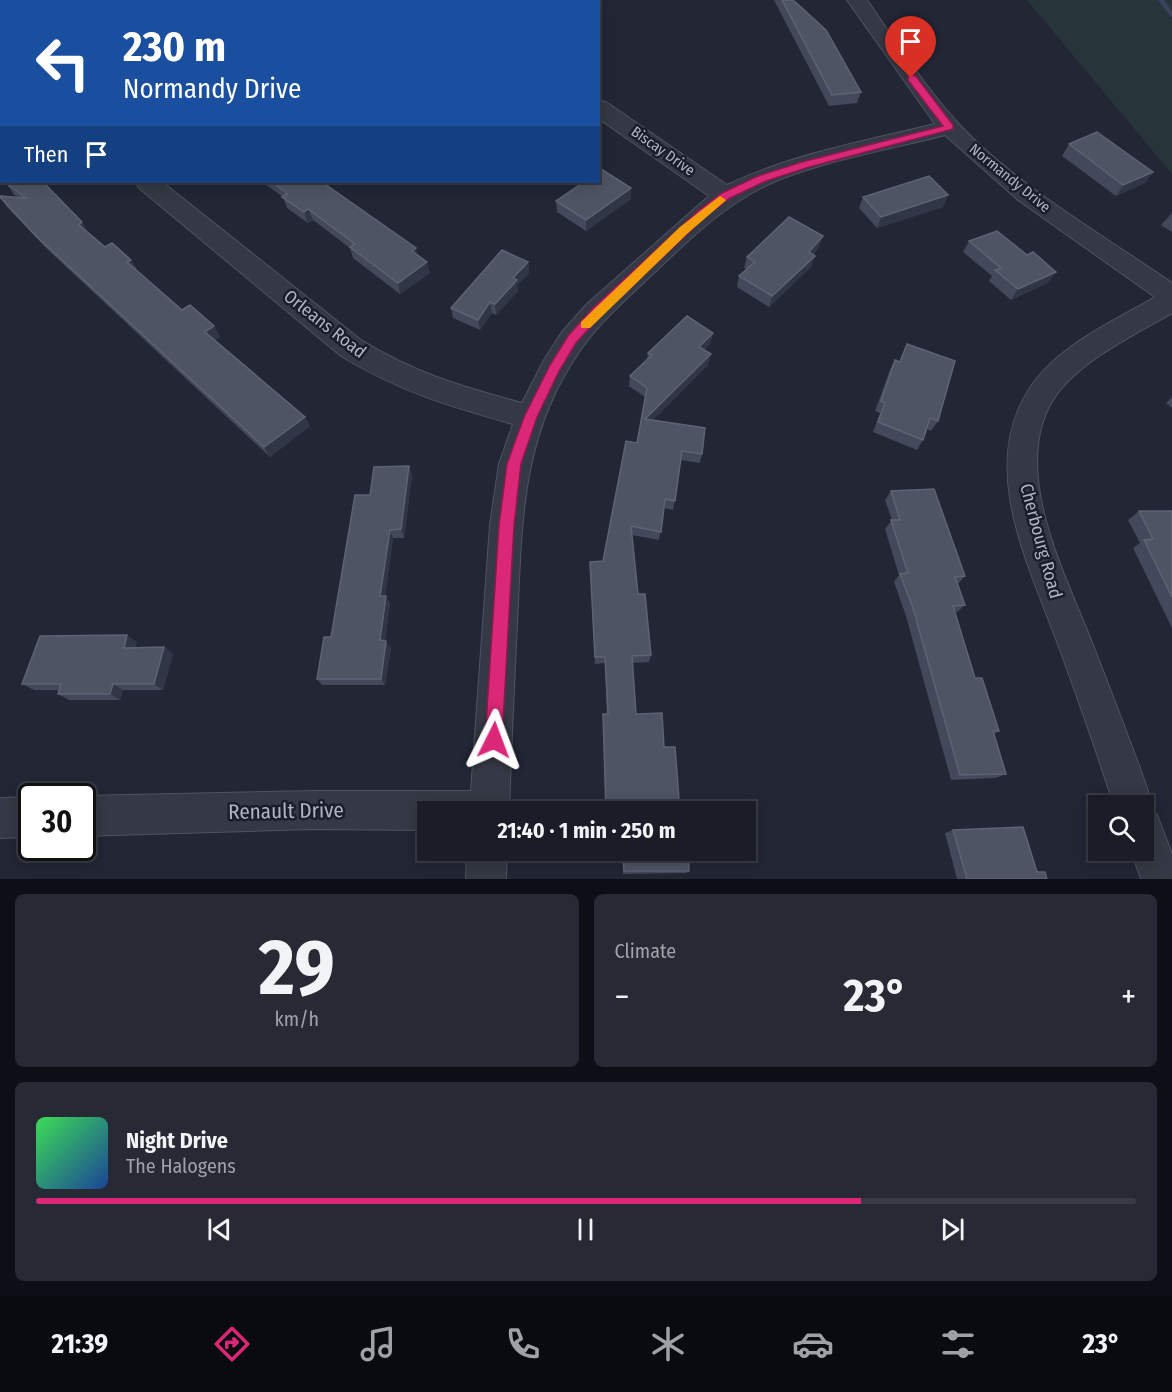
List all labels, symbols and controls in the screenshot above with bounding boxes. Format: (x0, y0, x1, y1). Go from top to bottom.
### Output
pin (885, 16, 936, 78)
text: 230 m (123, 22, 226, 72)
icon: left (24, 24, 102, 102)
icon: arrive (894, 25, 927, 58)
text: Normandy Drive (123, 73, 301, 105)
street label: Biscay Drive (628, 122, 698, 180)
icon: arrive (80, 138, 113, 171)
street label: Normandy Drive (966, 140, 1054, 216)
text: Then (24, 141, 68, 168)
street label: Orleans Road (279, 285, 371, 363)
street label: Cherbourg Road (1015, 481, 1067, 601)
position arrow (462, 708, 526, 772)
speed limit sign: 30 (18, 783, 96, 861)
map controls (1088, 795, 1154, 861)
button: search (1088, 795, 1154, 861)
street label: Renault Drive (228, 797, 344, 825)
text: 21:40 · 1 min · 250 m (497, 817, 676, 844)
text: 29 (259, 921, 335, 1015)
text: Climate (615, 939, 676, 963)
text: 23° (844, 969, 907, 1023)
text: − (615, 977, 629, 1017)
text: + (1121, 977, 1136, 1017)
text: km/h (274, 1007, 319, 1031)
text: Night Drive (126, 1127, 228, 1154)
text: The Halogens (126, 1154, 236, 1178)
icon: previous (203, 1213, 236, 1246)
icon: pause (569, 1213, 602, 1246)
icon: next (936, 1213, 969, 1246)
icon: directions (211, 1323, 253, 1365)
icon: music (357, 1323, 399, 1365)
icon: phone (502, 1323, 544, 1365)
icon: climate (647, 1323, 689, 1365)
icon: car (792, 1323, 834, 1365)
icon: filters (937, 1323, 979, 1365)
text: 21:39 (52, 1328, 108, 1360)
text: 23° (1082, 1328, 1120, 1360)

